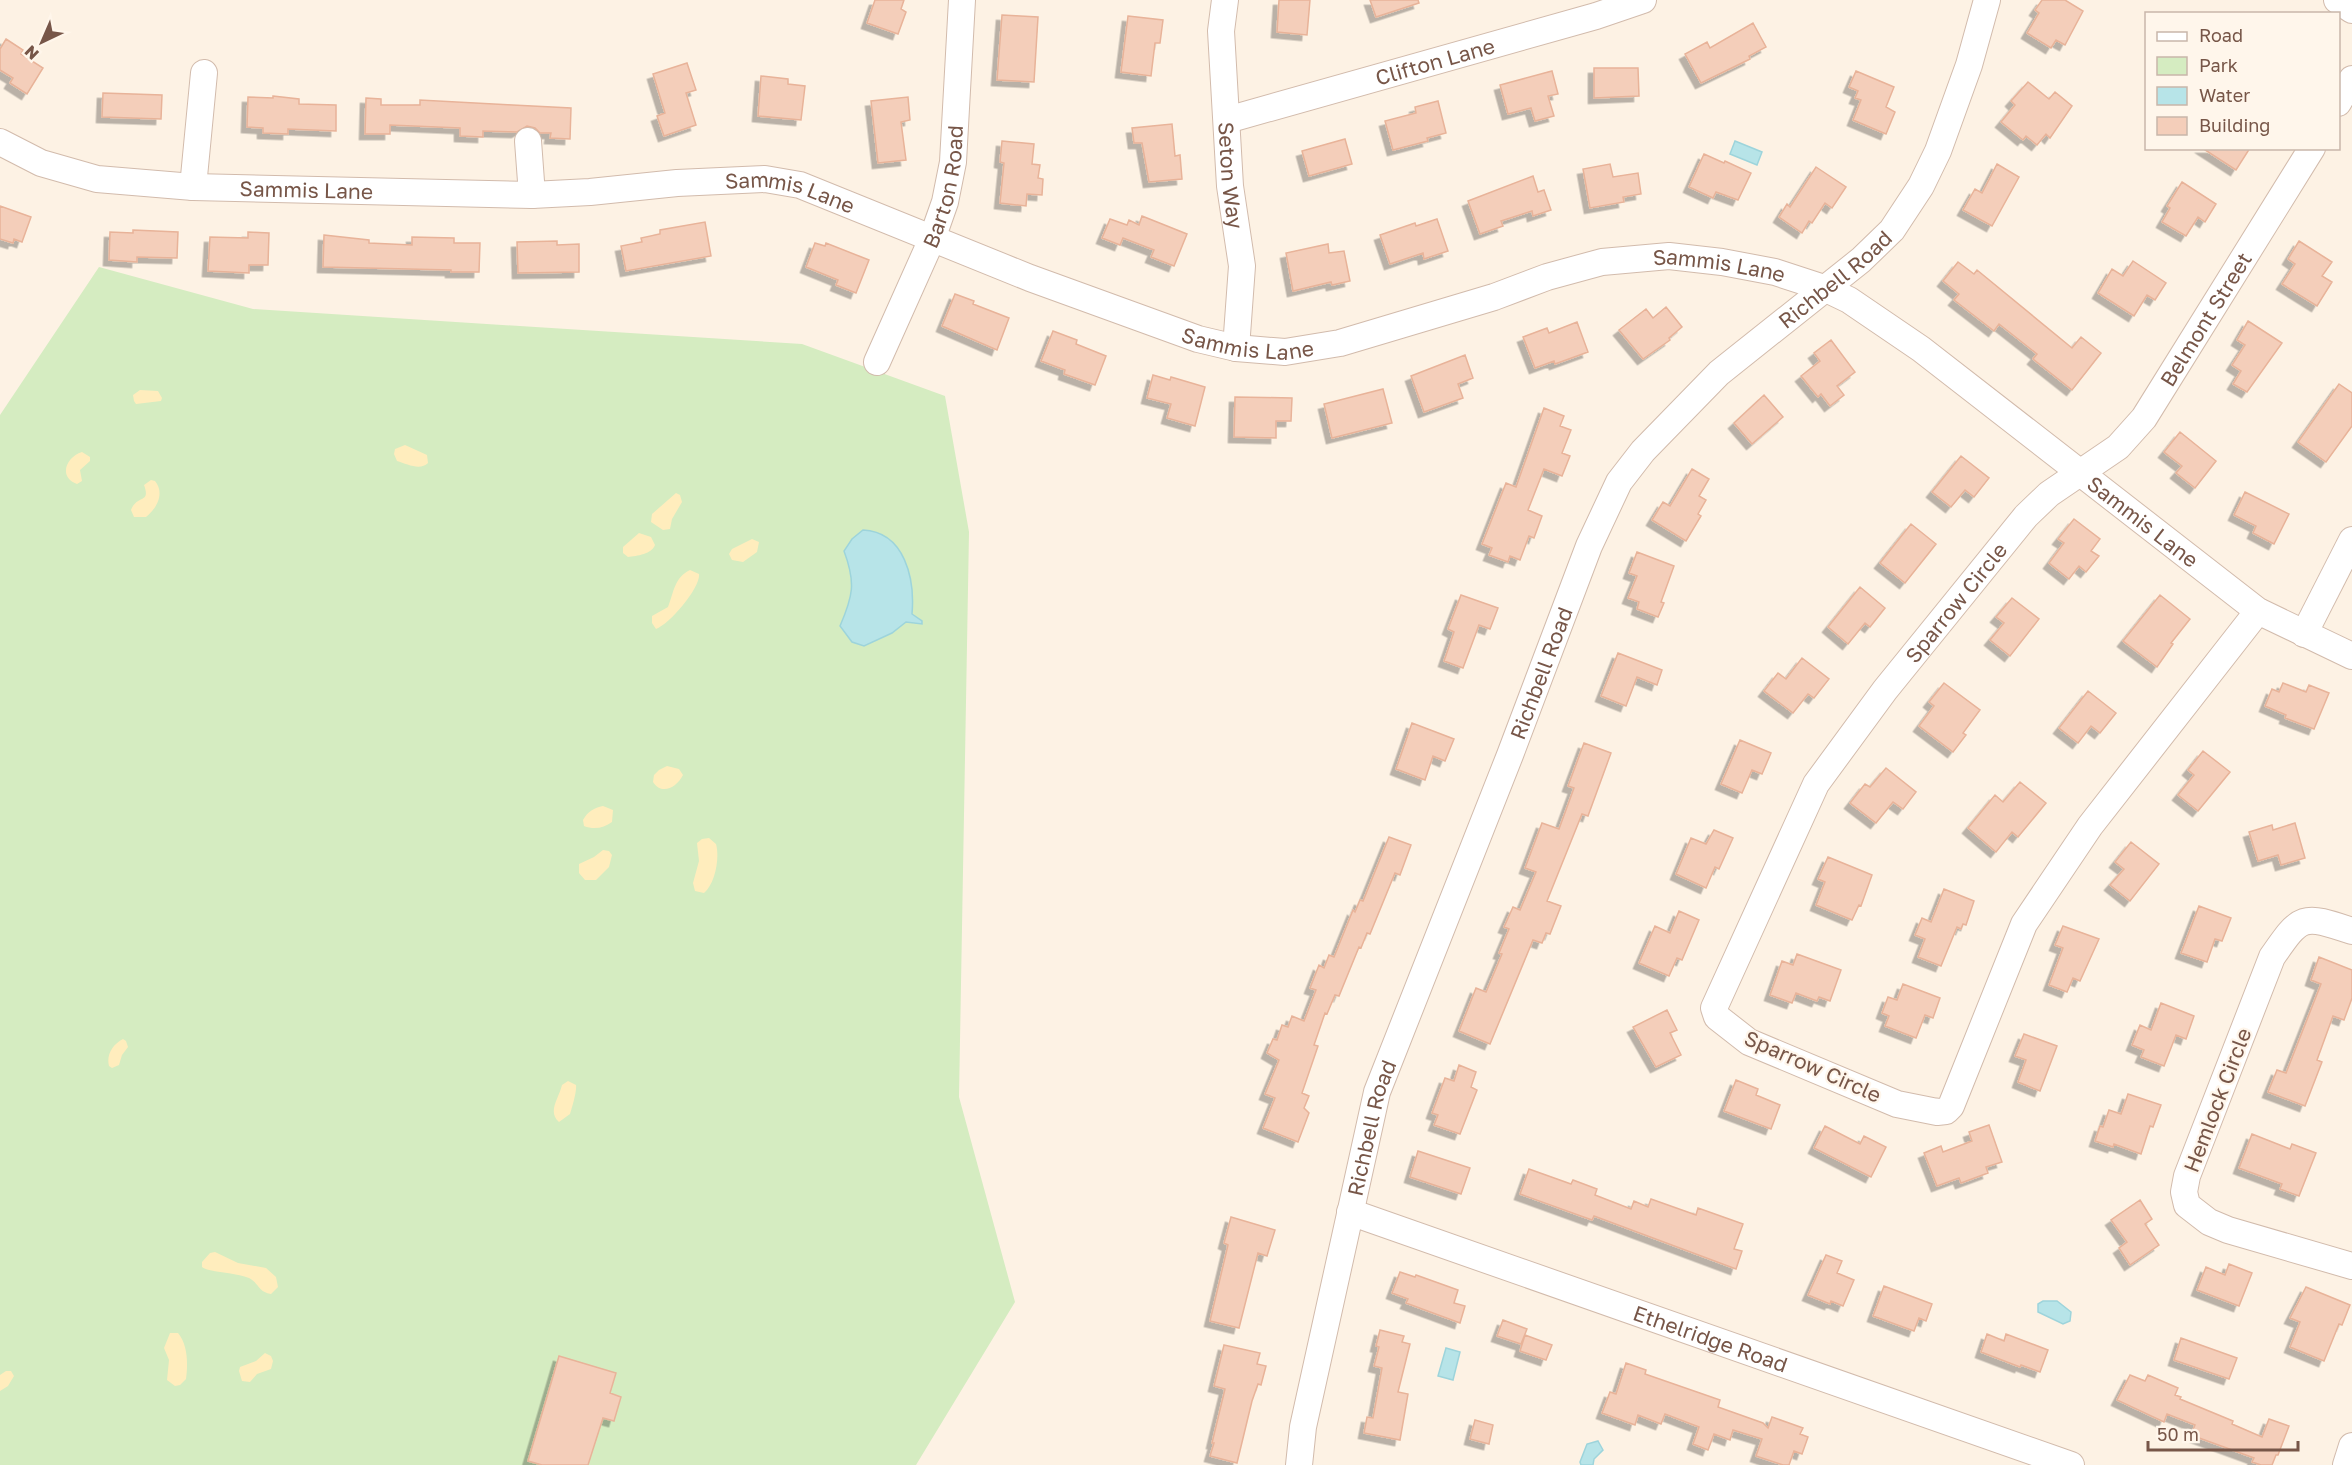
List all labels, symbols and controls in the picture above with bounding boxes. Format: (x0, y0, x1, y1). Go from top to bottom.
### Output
north arrow (12, 12, 72, 72)
legend (2145, 12, 2340, 150)
text: Road (2199, 24, 2243, 46)
street label: Clifton Lane (1372, 32, 1498, 91)
text: N (20, 41, 43, 64)
text: Park (2199, 54, 2238, 76)
text: Water (2199, 84, 2250, 106)
text: Building (2199, 114, 2270, 136)
street label: Seton Way (1213, 121, 1249, 231)
street label: Barton Road (917, 124, 968, 252)
street label: Sammis Lane (724, 166, 859, 219)
street label: Sammis Lane (239, 175, 373, 204)
street label: Richbell Road (1773, 225, 1897, 334)
street label: Sammis Lane (1652, 243, 1789, 288)
street label: Belmont Street (2154, 247, 2257, 391)
street label: Sammis Lane (1178, 321, 1316, 365)
street label: Sammis Lane (2082, 470, 2204, 573)
street label: Sparrow Circle (1900, 537, 2012, 668)
street label: Richbell Road (1504, 603, 1578, 743)
street label: Sparrow Circle (1741, 1024, 1885, 1108)
street label: Hemlock Circle (2178, 1024, 2256, 1176)
street label: Richbell Road (1341, 1056, 1401, 1198)
street label: Ethelridge Road (1630, 1299, 1791, 1378)
scale bar (2148, 1414, 2298, 1452)
text: 50 m (2157, 1423, 2199, 1445)

